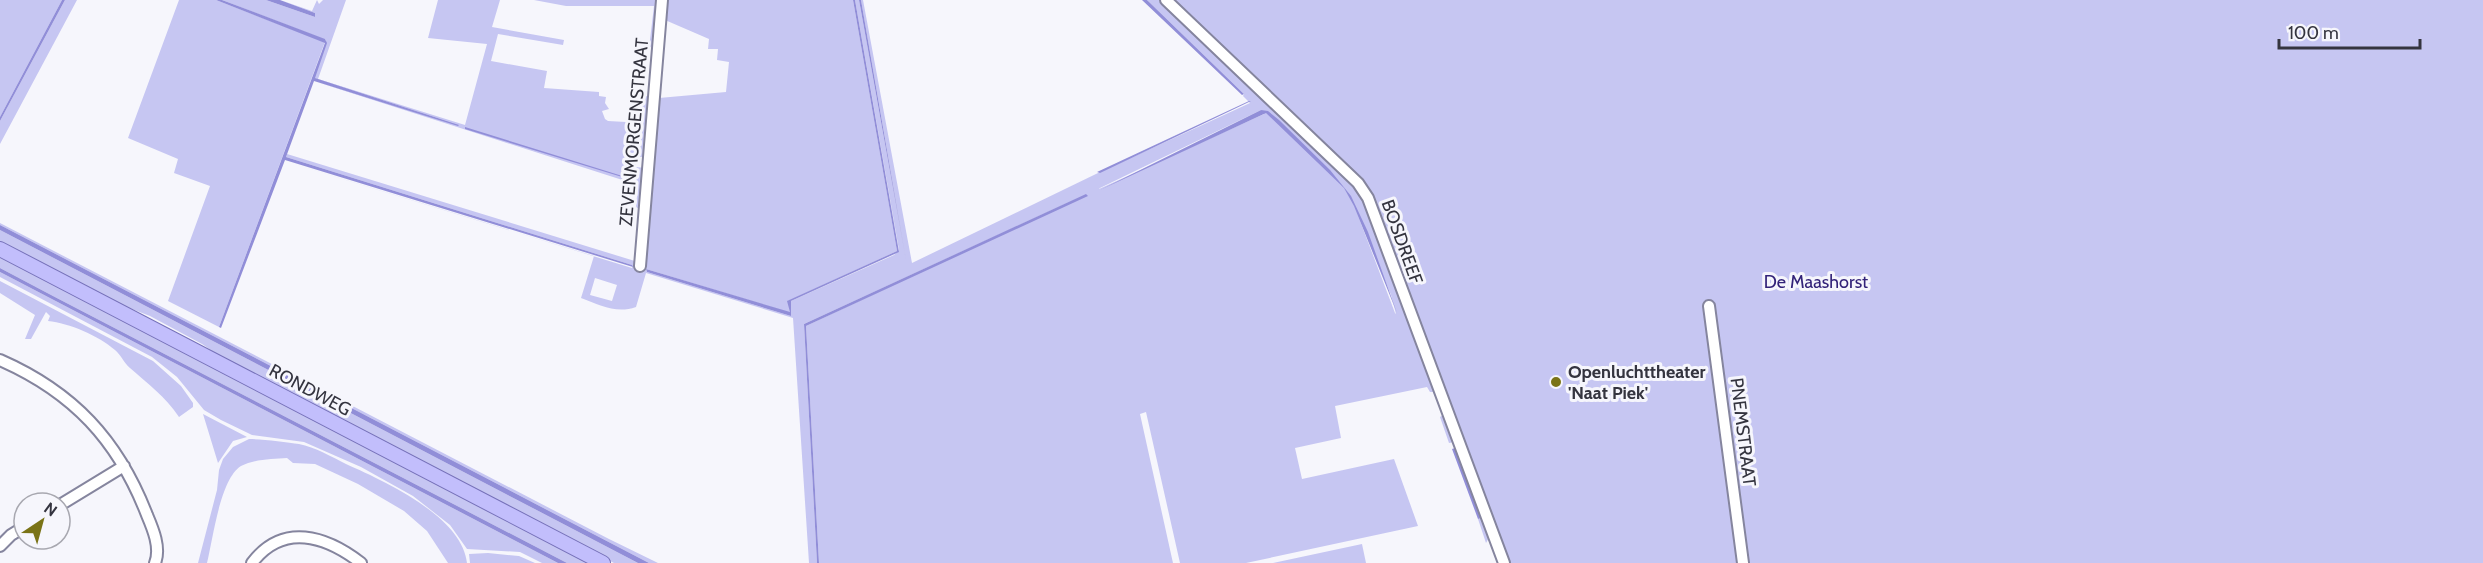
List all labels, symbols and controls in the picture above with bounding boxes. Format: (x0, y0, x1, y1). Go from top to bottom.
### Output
scale bar (2279, 12, 2420, 50)
text: 100 m (2288, 22, 2339, 44)
street label: ZEVENMORGENSTRAAT (615, 36, 653, 227)
street label: BOSDREEF (1377, 197, 1428, 288)
park label: De Maashorst (1764, 271, 1868, 293)
street label: RONDWEG (265, 359, 355, 421)
place label: Openluchttheater 'Naat Piek' (1568, 361, 1705, 404)
marker: Openluchttheater 'Naat Piek' (1549, 375, 1563, 389)
street label: PNEMSTRAAT (1725, 376, 1761, 488)
north arrow (12, 491, 72, 551)
text: N (40, 498, 61, 520)

